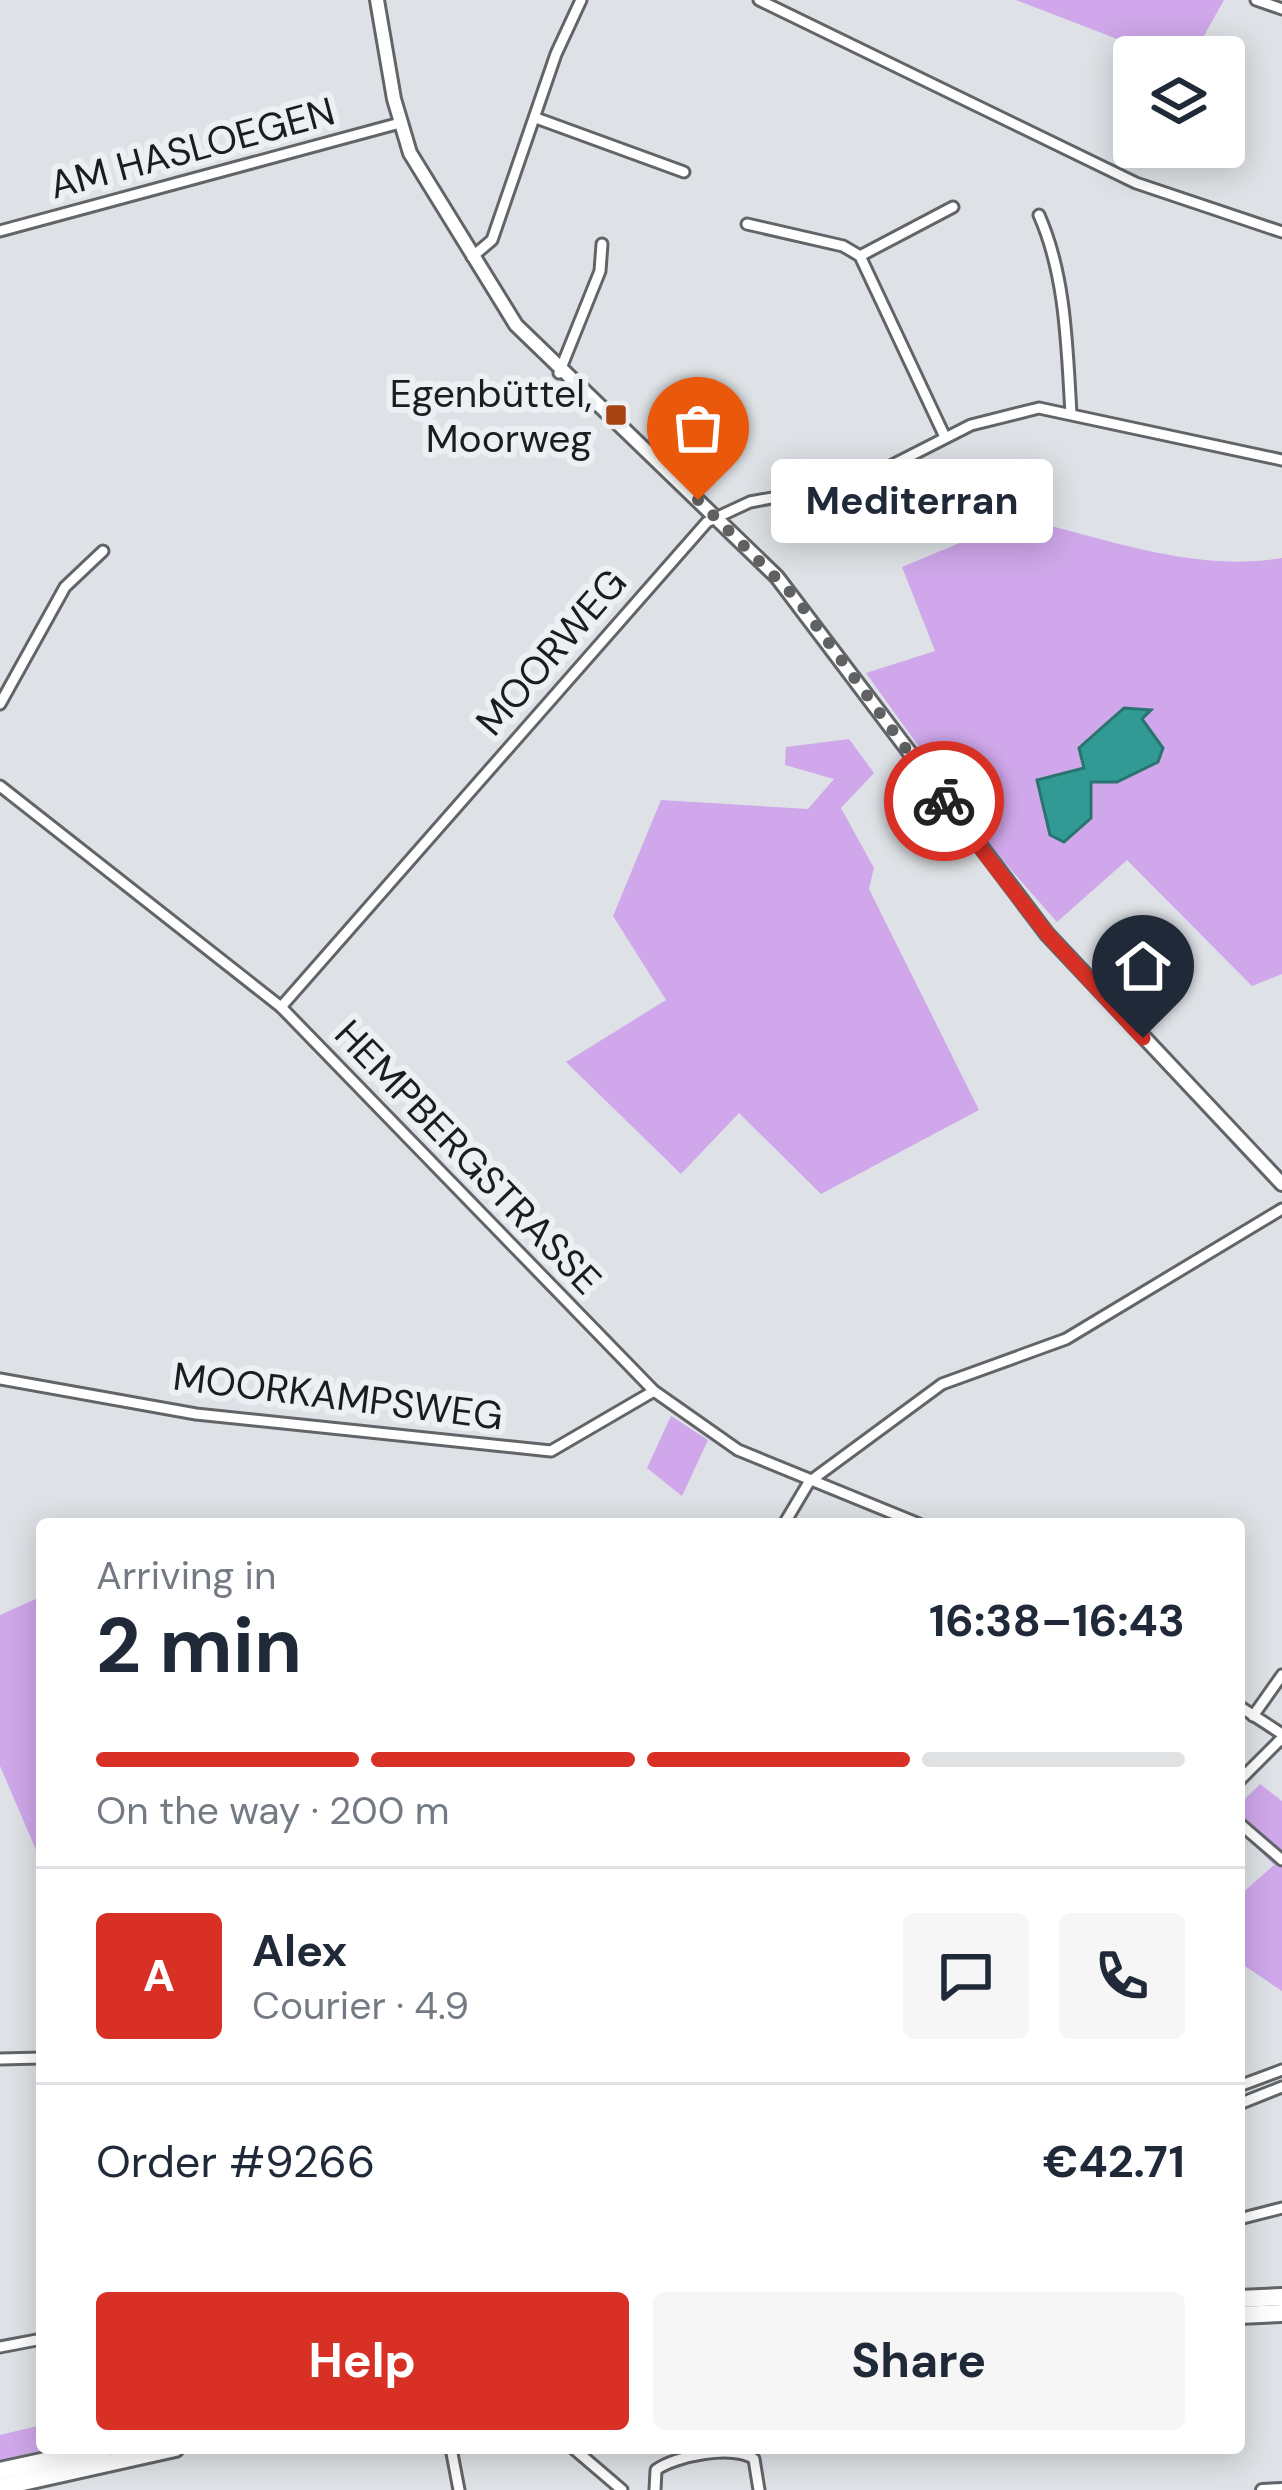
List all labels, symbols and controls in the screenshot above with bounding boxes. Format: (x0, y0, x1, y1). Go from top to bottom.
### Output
map controls (1113, 36, 1245, 168)
button: layers (1113, 36, 1245, 168)
street label: AM HASLOEGEN (44, 85, 340, 211)
place label: Egenbüttel, Moorweg (390, 368, 592, 464)
pin (647, 377, 749, 500)
icon: bag (665, 395, 731, 461)
marker: Egenbüttel, Moorweg (603, 402, 629, 428)
callout: Mediterran (770, 458, 1052, 542)
text: Mediterran (806, 475, 1018, 526)
street label: MOORWEG (464, 558, 638, 746)
courier (884, 741, 1004, 861)
icon: bike (911, 768, 977, 834)
pin (1092, 915, 1194, 1038)
icon: home (1110, 933, 1176, 999)
street label: HEMPBERGSTRASSE (324, 1009, 612, 1305)
street label: MOORKAMPSWEG (170, 1350, 506, 1442)
text: Arriving in (96, 1550, 276, 1601)
text: 16:38–16:43 (929, 1591, 1185, 1650)
text: 2 min (96, 1595, 302, 1696)
text: On the way · 200 m (96, 1785, 450, 1836)
button: chat (903, 1913, 1029, 2039)
button: phone (1059, 1913, 1185, 2039)
text: Alex (252, 1921, 347, 1980)
text: A (143, 1946, 175, 2005)
text: Courier · 4.9 (252, 1980, 469, 2031)
text: Order #9266 (96, 2132, 375, 2191)
text: €42.71 (1043, 2132, 1185, 2191)
button: Help (96, 2292, 629, 2430)
button: Share (653, 2292, 1185, 2430)

